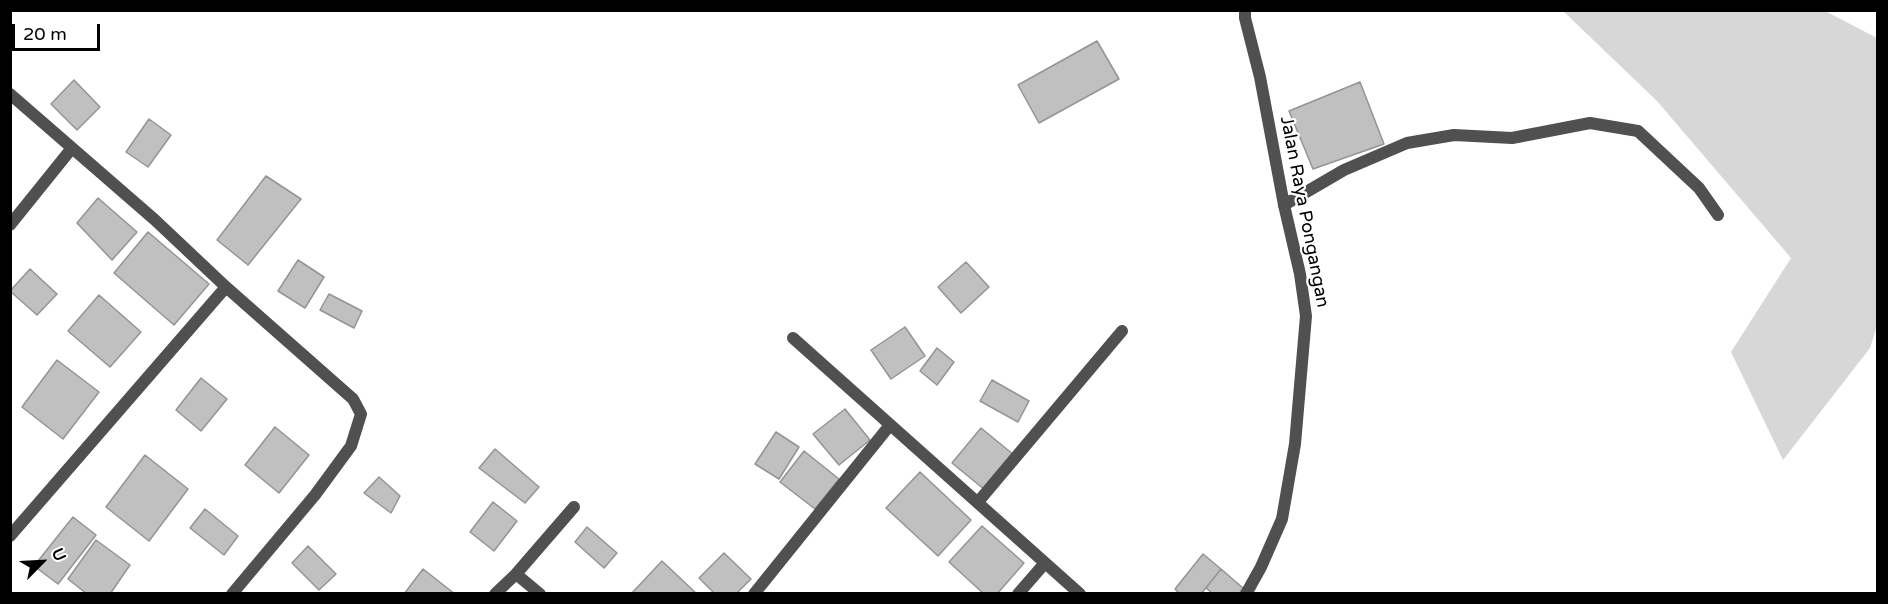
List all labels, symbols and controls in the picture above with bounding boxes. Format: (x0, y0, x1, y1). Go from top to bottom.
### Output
scale bar (15, 12, 104, 50)
text: 20 m (23, 23, 67, 45)
street label: Jalan Raya Pongangan (1275, 114, 1333, 310)
north arrow (12, 532, 72, 592)
text: U (47, 545, 70, 564)

